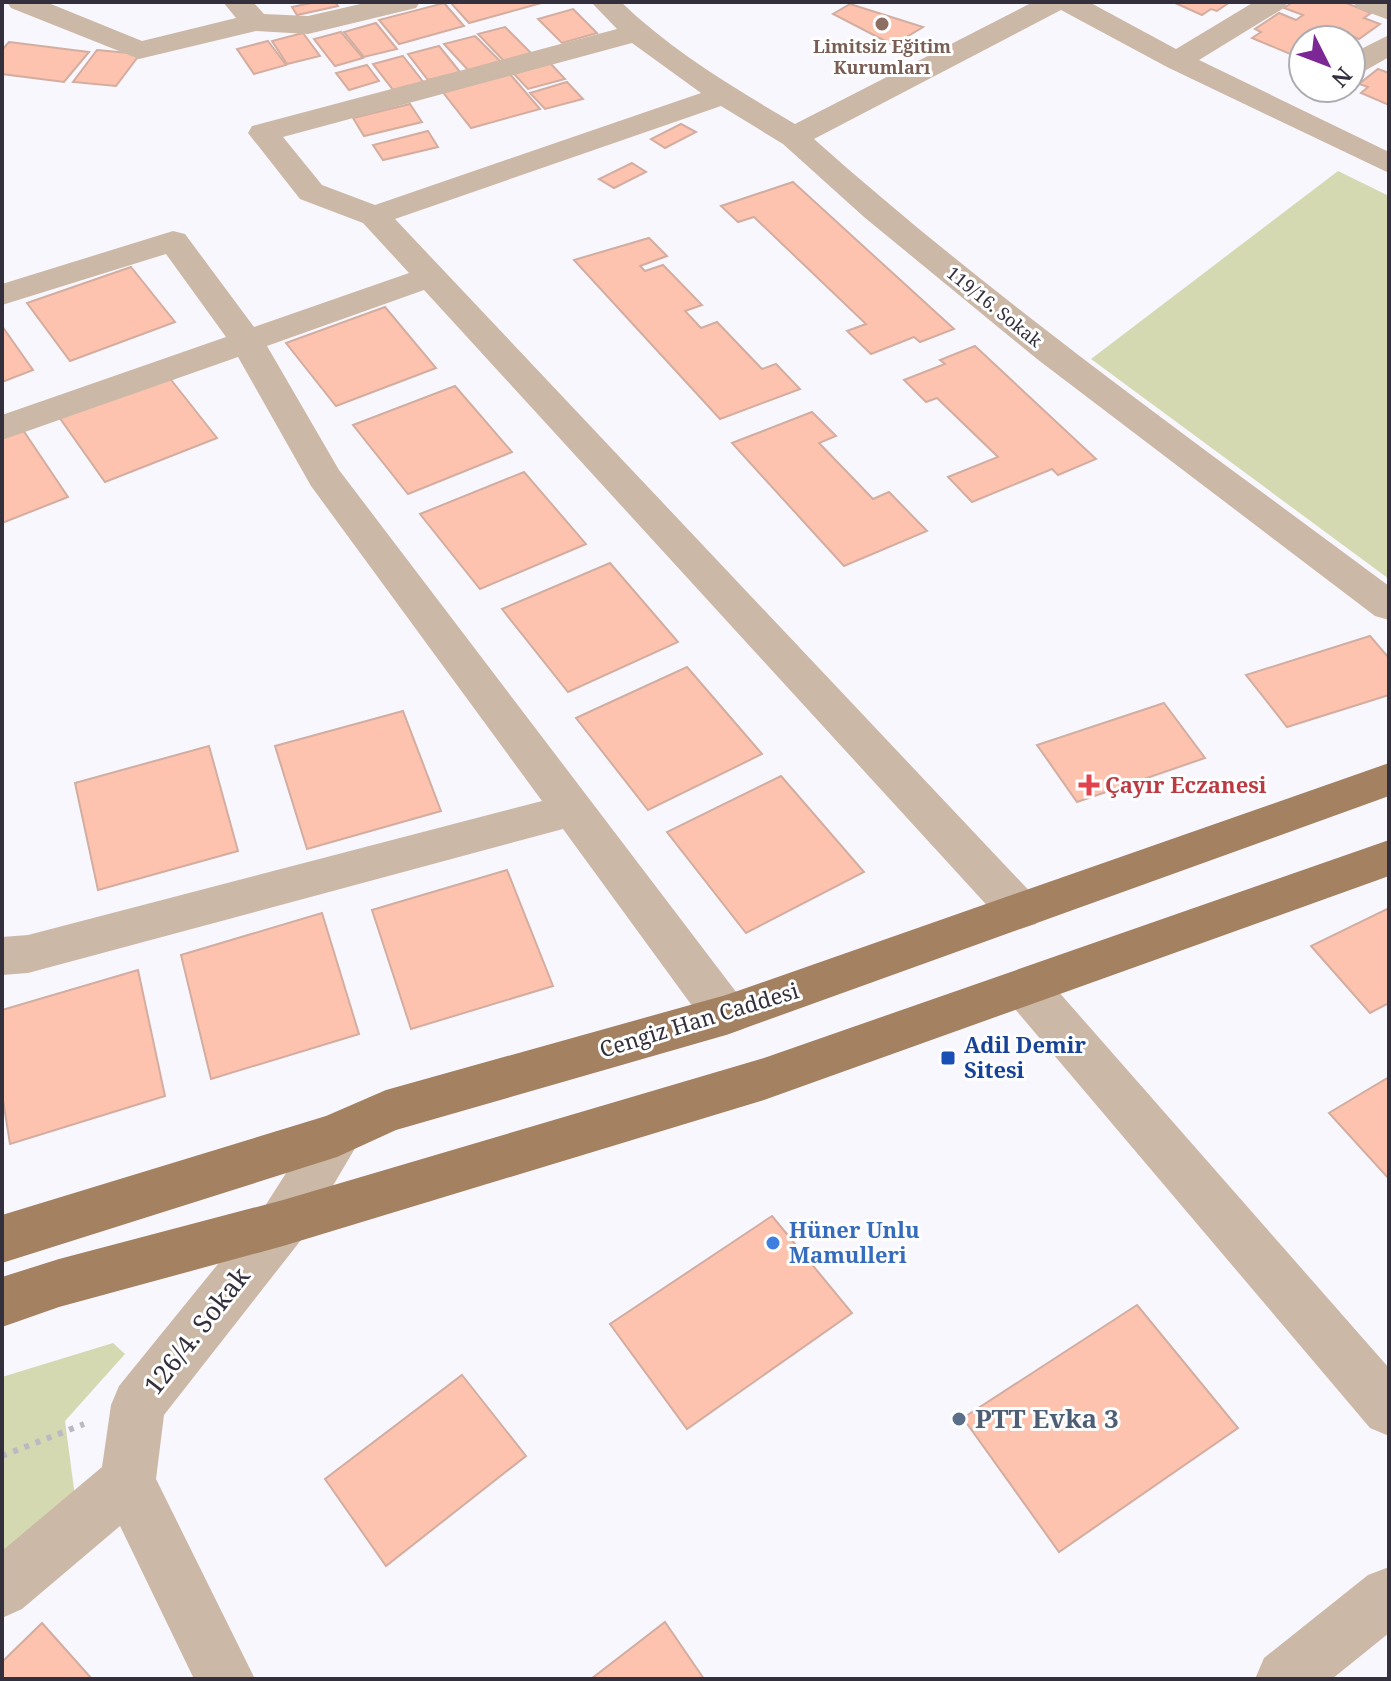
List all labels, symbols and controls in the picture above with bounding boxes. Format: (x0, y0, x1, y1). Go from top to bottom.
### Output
marker: Limitsiz Eğitim Kurumları (873, 15, 891, 33)
north arrow (1287, 24, 1367, 104)
place label: Limitsiz Eğitim Kurumları (813, 34, 951, 79)
text: N (1326, 62, 1360, 95)
street label: 119/16. Sokak (942, 260, 1048, 352)
place label: Çayır Eczanesi (1105, 769, 1267, 799)
marker: Çayır Eczanesi (1080, 776, 1098, 794)
street label: Cengiz Han Caddesi (595, 974, 802, 1064)
place label: Adil Demir Sitesi (964, 1029, 1087, 1084)
marker: Adil Demir Sitesi (939, 1049, 957, 1067)
place label: Hüner Unlu Mamulleri (789, 1214, 920, 1269)
marker: Hüner Unlu Mamulleri (764, 1234, 782, 1252)
street label: 126/4. Sokak (135, 1258, 258, 1402)
place label: PTT Evka 3 (975, 1400, 1119, 1436)
marker: PTT Evka 3 (950, 1410, 968, 1428)

